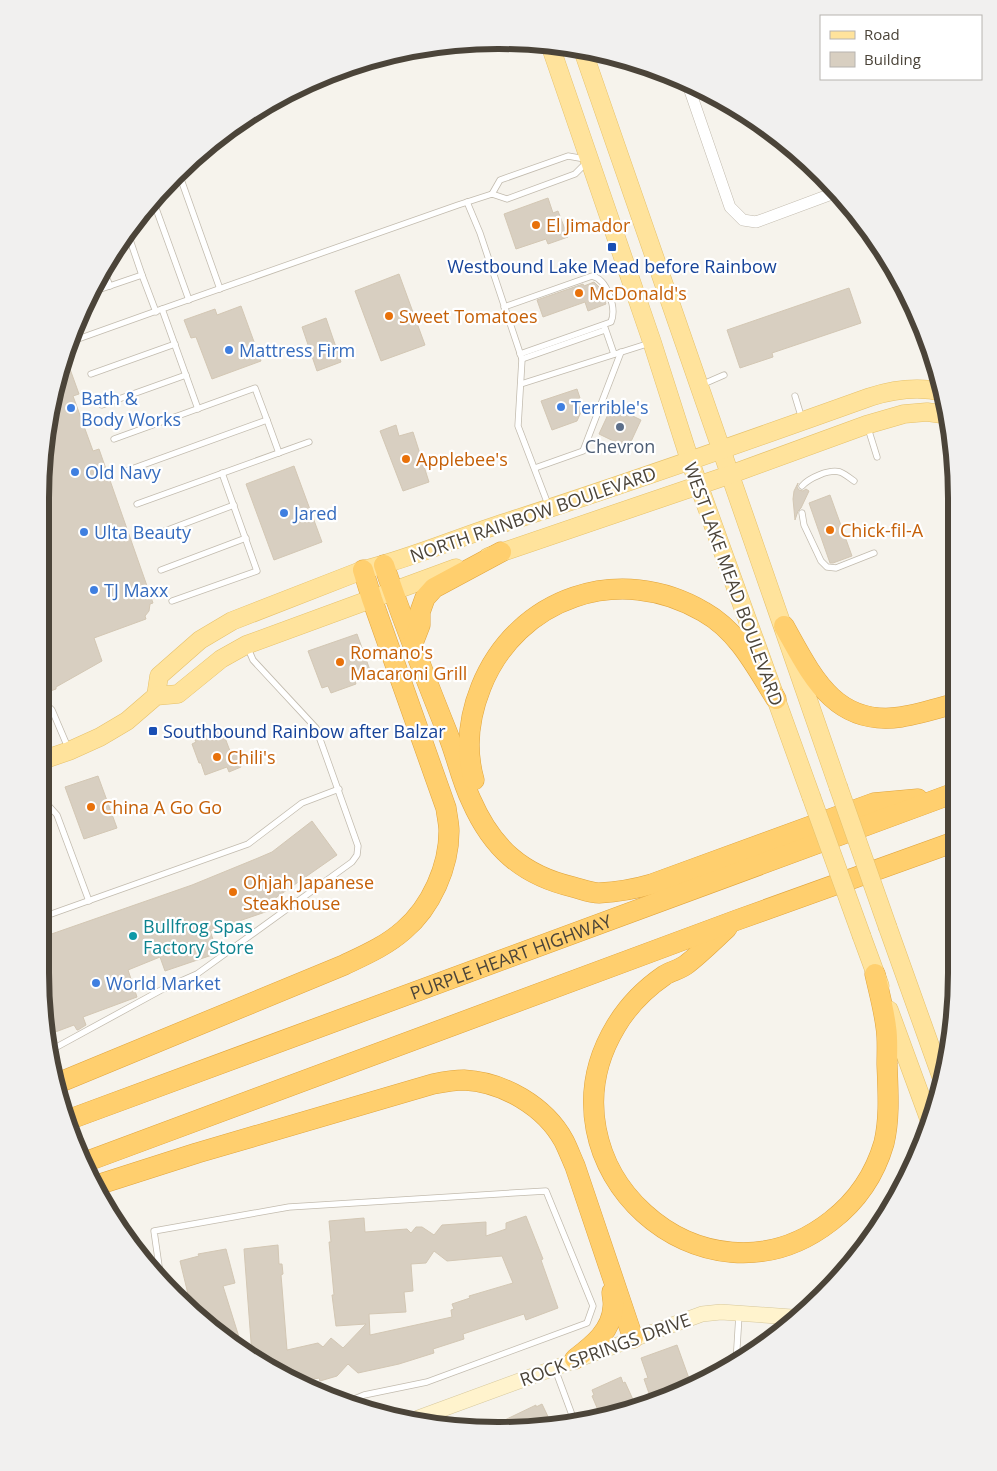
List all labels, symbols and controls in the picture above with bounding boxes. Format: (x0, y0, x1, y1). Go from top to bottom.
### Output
legend (820, 15, 982, 80)
text: Road (864, 24, 900, 44)
text: Building (864, 49, 921, 69)
place label: El Jimador (546, 213, 631, 237)
marker: El Jimador (530, 219, 542, 231)
marker: Westbound Lake Mead before Rainbow (606, 241, 618, 253)
place label: Westbound Lake Mead before Rainbow (447, 254, 777, 278)
place label: McDonald's (589, 281, 687, 305)
marker: McDonald's (573, 287, 585, 299)
place label: Sweet Tomatoes (399, 304, 537, 328)
marker: Sweet Tomatoes (383, 310, 395, 322)
place label: Mattress Firm (239, 338, 355, 362)
marker: Mattress Firm (223, 344, 235, 356)
place label: Bath & Body Works (81, 386, 181, 431)
place label: Terrible's (571, 395, 648, 419)
marker: Terrible's (555, 401, 567, 413)
marker: Bath & Body Works (65, 402, 77, 414)
marker: Chevron (614, 421, 626, 433)
place label: Chevron (585, 434, 655, 458)
place label: Applebee's (416, 447, 508, 471)
marker: Applebee's (400, 453, 412, 465)
street label: WEST LAKE MEAD BOULEVARD (679, 459, 789, 709)
place label: Old Navy (85, 460, 162, 484)
street label: NORTH RAINBOW BOULEVARD (407, 461, 659, 567)
marker: Old Navy (69, 466, 81, 478)
place label: Jared (292, 501, 337, 525)
marker: Jared (278, 507, 290, 519)
place label: Chick-fil-A (840, 518, 924, 542)
place label: Ulta Beauty (94, 520, 192, 544)
marker: Chick-fil-A (824, 524, 836, 536)
marker: Ulta Beauty (78, 526, 90, 538)
place label: TJ Maxx (104, 578, 169, 602)
marker: TJ Maxx (88, 584, 100, 596)
place label: Romano's Macaroni Grill (350, 640, 467, 685)
marker: Romano's Macaroni Grill (334, 656, 346, 668)
place label: Southbound Rainbow after Balzar (163, 719, 446, 743)
marker: Southbound Rainbow after Balzar (147, 725, 159, 737)
place label: Chili's (227, 745, 276, 769)
marker: Chili's (211, 751, 223, 763)
place label: China A Go Go (101, 795, 222, 819)
marker: China A Go Go (85, 801, 97, 813)
place label: Ohjah Japanese Steakhouse (243, 870, 374, 915)
marker: Ohjah Japanese Steakhouse (227, 886, 239, 898)
street label: PURPLE HEART HIGHWAY (406, 908, 616, 1005)
place label: Bullfrog Spas Factory Store (143, 914, 254, 959)
marker: Bullfrog Spas Factory Store (127, 930, 139, 942)
place label: World Market (106, 971, 221, 995)
marker: World Market (90, 977, 102, 989)
street label: ROCK SPRINGS DRIVE (516, 1307, 694, 1391)

